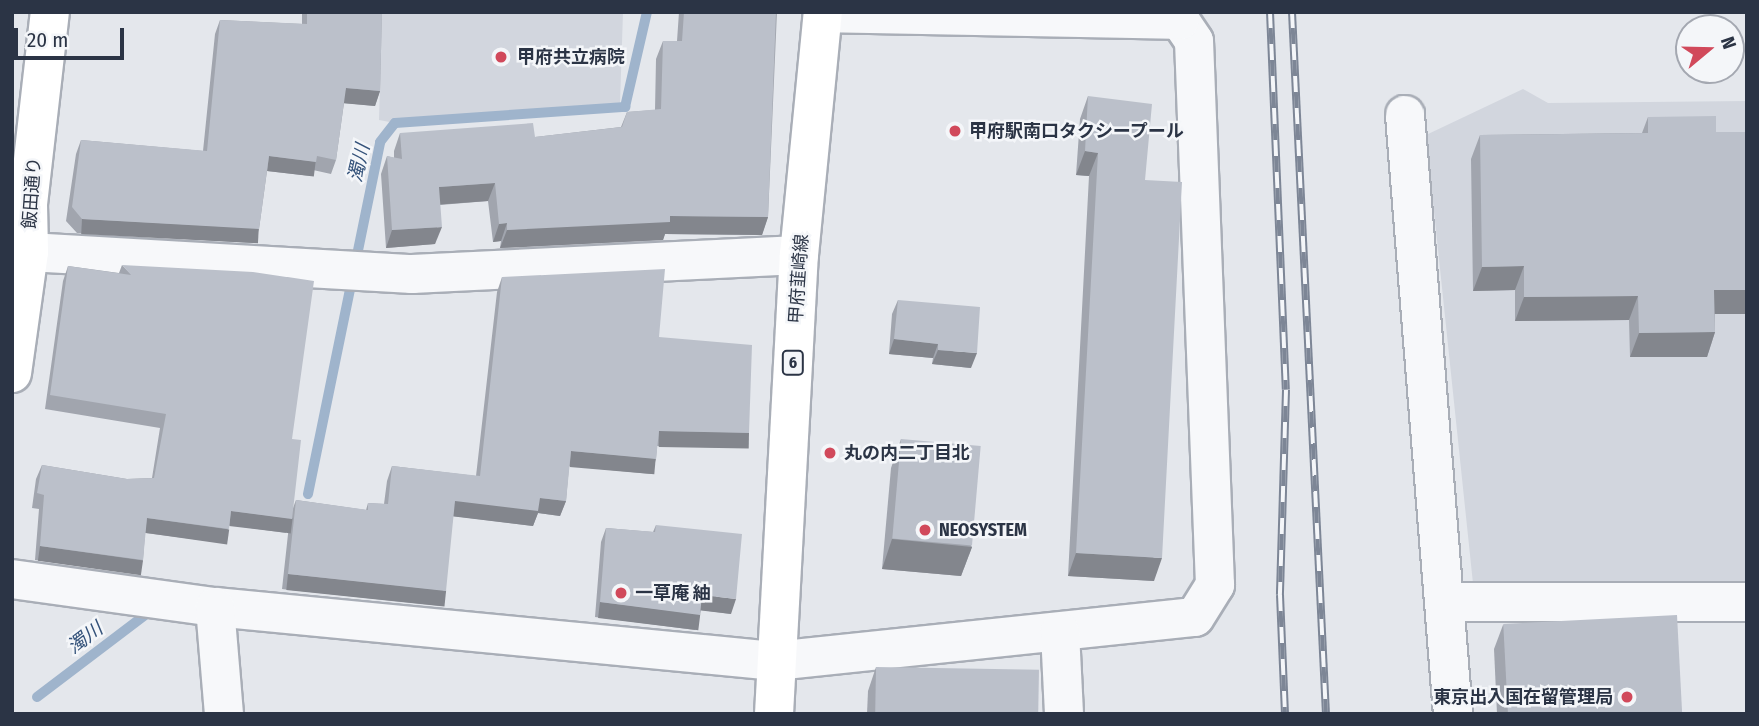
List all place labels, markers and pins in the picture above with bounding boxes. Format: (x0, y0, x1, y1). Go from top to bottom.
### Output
place label: 甲府共立病院 (517, 46, 625, 68)
marker: 甲府共立病院 (491, 47, 511, 67)
place label: 甲府駅南口タクシープール (969, 120, 1185, 142)
marker: 甲府駅南口タクシープール (947, 123, 963, 139)
place label: 丸の内二丁目北 (844, 442, 970, 464)
marker: 丸の内二丁目北 (822, 445, 838, 461)
place label: NEOSYSTEM (939, 519, 1027, 541)
marker: NEOSYSTEM (917, 522, 933, 538)
place label: 一草庵 紬 (635, 582, 711, 604)
marker: 一草庵 紬 (613, 585, 629, 601)
place label: 東京出入国在留管理局 (1433, 686, 1613, 708)
marker: 東京出入国在留管理局 (1619, 689, 1635, 705)

